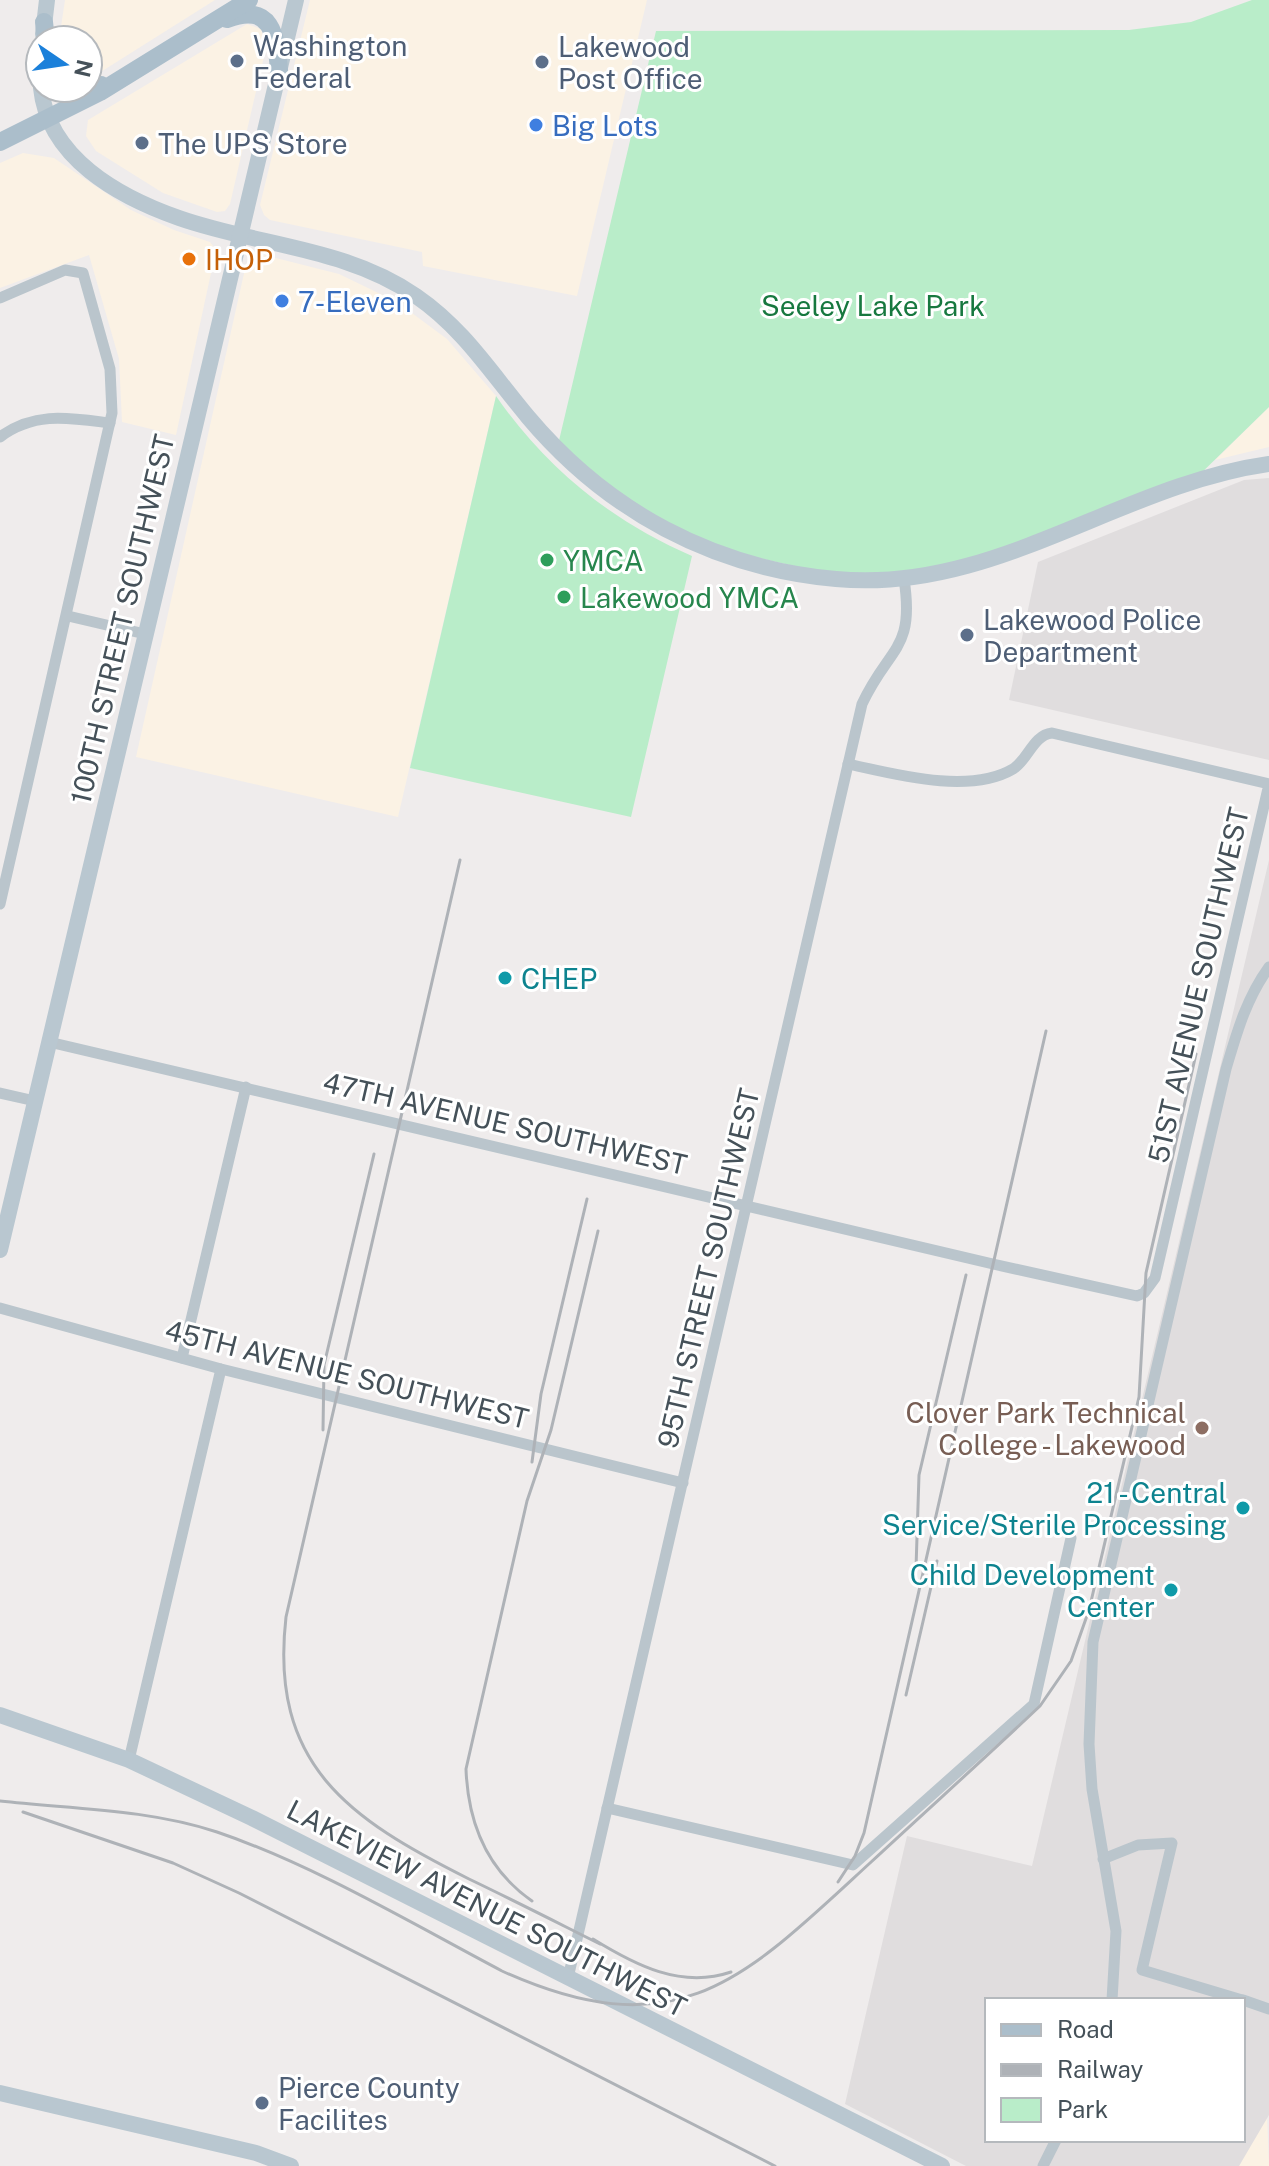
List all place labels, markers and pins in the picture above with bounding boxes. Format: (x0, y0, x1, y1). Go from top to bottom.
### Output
place label: Washington Federal (253, 29, 407, 94)
place label: Lakewood Post Office (558, 30, 703, 95)
marker: Washington Federal (228, 52, 246, 70)
marker: Lakewood Post Office (533, 53, 551, 71)
place label: Big Lots (552, 109, 658, 142)
marker: Big Lots (527, 116, 545, 134)
place label: The UPS Store (158, 127, 348, 160)
marker: The UPS Store (133, 134, 151, 152)
place label: IHOP (205, 243, 273, 276)
marker: IHOP (180, 250, 198, 268)
place label: 7-Eleven (298, 285, 412, 318)
marker: 7-Eleven (273, 292, 291, 310)
place label: YMCA (563, 544, 644, 577)
marker: YMCA (538, 551, 556, 569)
place label: Lakewood YMCA (580, 581, 799, 614)
marker: Lakewood YMCA (555, 588, 573, 606)
place label: Lakewood Police Department (983, 603, 1201, 668)
marker: Lakewood Police Department (958, 626, 976, 644)
place label: CHEP (521, 962, 597, 995)
marker: CHEP (496, 969, 514, 987)
place label: Clover Park Technical College - Lakewood (906, 1396, 1186, 1461)
marker: Clover Park Technical College - Lakewood (1193, 1419, 1211, 1437)
place label: 21 - Central Service/Sterile Processing (882, 1476, 1227, 1541)
marker: 21 - Central Service/Sterile Processing (1234, 1499, 1252, 1517)
place label: Child Development Center (910, 1558, 1155, 1623)
marker: Child Development Center (1162, 1581, 1180, 1599)
place label: Pierce County Facilites (278, 2071, 460, 2136)
marker: Pierce County Facilites (253, 2094, 271, 2112)

